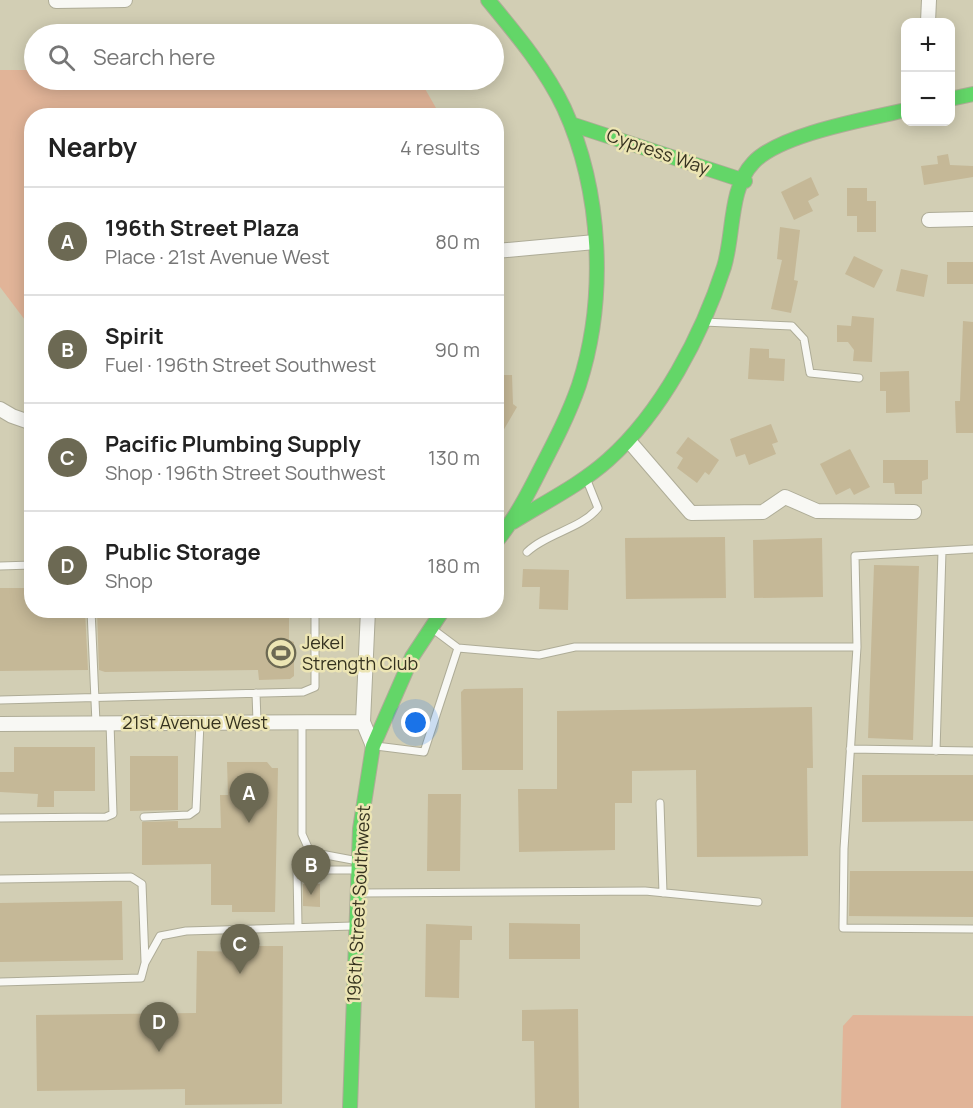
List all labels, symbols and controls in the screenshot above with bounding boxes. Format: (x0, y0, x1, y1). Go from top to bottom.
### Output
map controls (901, 18, 955, 126)
button: + (901, 18, 955, 72)
search box (24, 24, 504, 90)
icon: search (45, 41, 78, 74)
text: Search here (93, 42, 215, 72)
button: − (901, 72, 955, 126)
street label: Cypress Way (604, 122, 713, 180)
text: Nearby (48, 129, 137, 165)
text: 4 results (400, 134, 480, 161)
text: 196th Street Plaza (105, 213, 299, 243)
text: A (61, 228, 74, 255)
text: 80 m (435, 228, 480, 255)
text: Place · 21st Avenue West (105, 243, 330, 270)
text: Spirit (105, 321, 164, 351)
text: B (61, 336, 74, 363)
text: 90 m (434, 336, 480, 363)
text: Fuel · 196th Street Southwest (105, 351, 376, 378)
text: Pacific Plumbing Supply (105, 429, 361, 459)
text: C (60, 444, 75, 471)
text: 130 m (428, 444, 480, 471)
text: Shop · 196th Street Southwest (105, 459, 386, 486)
text: Public Storage (105, 537, 261, 567)
text: D (60, 552, 75, 579)
text: 180 m (427, 552, 480, 579)
text: Shop (105, 567, 153, 594)
place label: Jekel Strength Club (302, 630, 418, 675)
sports icon: Jekel Strength Club (265, 637, 297, 669)
your location (401, 708, 430, 737)
street label: 21st Avenue West (122, 710, 268, 734)
pin: A (230, 774, 268, 823)
street label: 196th Street Southwest (341, 804, 375, 1004)
pin: B (292, 846, 330, 895)
pin: C (220, 924, 260, 974)
pin: D (140, 1002, 178, 1052)

